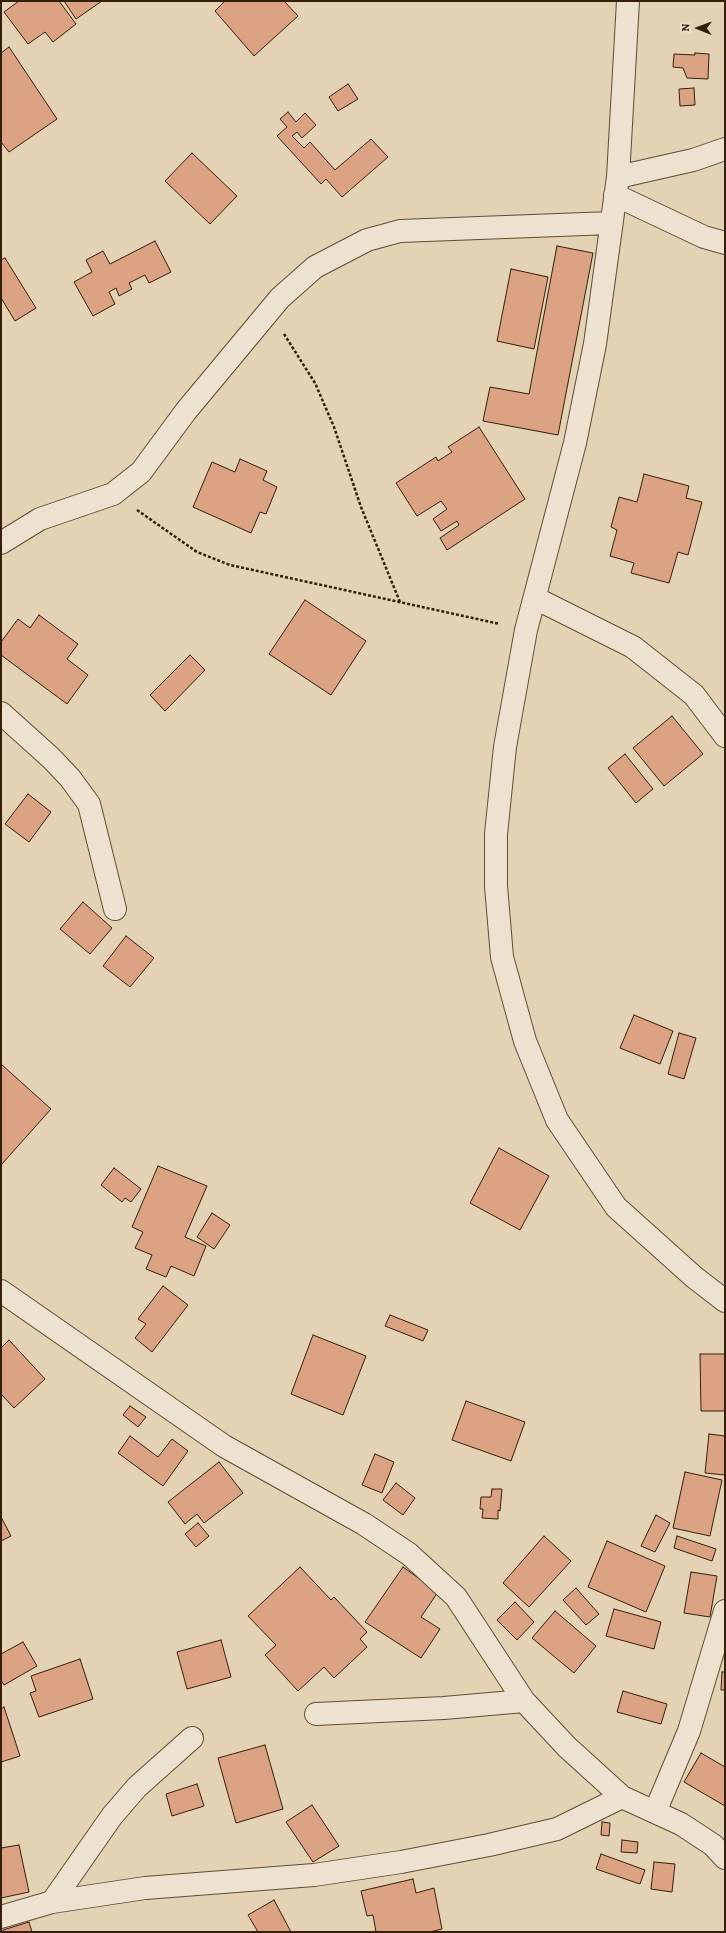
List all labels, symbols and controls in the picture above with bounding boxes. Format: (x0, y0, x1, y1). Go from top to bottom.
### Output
north arrow (678, 8, 718, 48)
text: N (678, 24, 693, 32)

